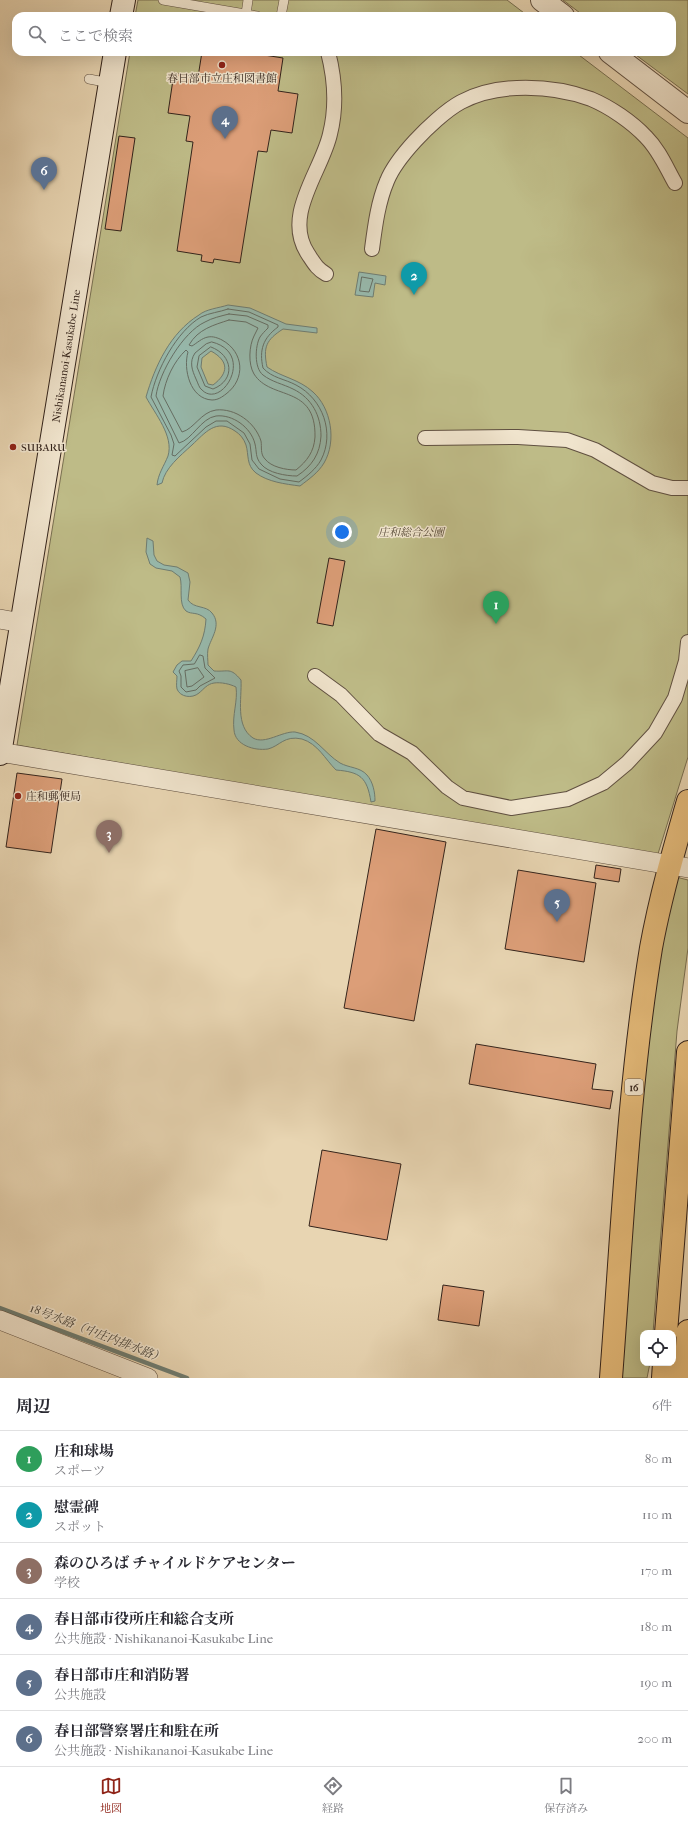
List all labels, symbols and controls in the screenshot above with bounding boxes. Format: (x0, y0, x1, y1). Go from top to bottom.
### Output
search box (12, 12, 676, 56)
icon: search (26, 23, 48, 45)
text: ここで検索 (58, 27, 133, 45)
marker: 春日部市立庄和図書館 (217, 60, 227, 70)
place label: 春日部市立庄和図書館 (167, 72, 277, 85)
pin: 4 (212, 106, 238, 139)
pin: 6 (31, 157, 57, 190)
pin: 2 (401, 262, 427, 295)
street label: Nishikananoi-Kasukabe Line (50, 288, 84, 424)
place label: SUBARU (21, 441, 66, 454)
marker: SUBARU (8, 442, 18, 452)
your location (332, 522, 352, 542)
park label: 庄和総合公園 (378, 526, 446, 539)
pin: 1 (483, 591, 509, 624)
place label: 庄和郵便局 (26, 790, 81, 803)
marker: 庄和郵便局 (13, 791, 23, 801)
pin: 3 (96, 820, 122, 853)
pin: 5 (544, 889, 570, 922)
road number: 16 (625, 1079, 643, 1095)
water label: 18号水路（中庄内排水路） (28, 1301, 166, 1365)
map controls (640, 1330, 676, 1366)
button: locate (640, 1330, 676, 1366)
text: 周辺 (16, 1396, 50, 1416)
text: 6件 (652, 1398, 672, 1413)
text: 庄和球場 (54, 1442, 114, 1460)
text: 1 (27, 1451, 31, 1466)
text: 80 m (645, 1451, 672, 1466)
text: スポーツ (54, 1463, 105, 1478)
text: 慰霊碑 (54, 1498, 99, 1516)
text: 2 (26, 1507, 32, 1522)
text: 110 m (642, 1507, 672, 1522)
text: スポット (54, 1519, 106, 1534)
text: 森のひろば チャイルドケアセンター (54, 1554, 296, 1572)
text: 3 (26, 1563, 32, 1578)
text: 170 m (640, 1563, 672, 1578)
text: 学校 (54, 1575, 80, 1590)
text: 春日部市役所庄和総合支所 (54, 1610, 234, 1628)
text: 4 (25, 1619, 33, 1634)
text: 180 m (640, 1619, 672, 1634)
text: 公共施設 · Nishikananoi-Kasukabe Line (54, 1631, 273, 1646)
text: 春日部市庄和消防署 (54, 1666, 189, 1684)
text: 5 (26, 1675, 32, 1690)
text: 190 m (640, 1675, 672, 1690)
text: 公共施設 (54, 1687, 106, 1702)
text: 春日部警察署庄和駐在所 (54, 1722, 219, 1740)
text: 6 (25, 1731, 33, 1746)
text: 200 m (637, 1731, 672, 1746)
text: 公共施設 · Nishikananoi-Kasukabe Line (54, 1743, 273, 1758)
tab: 地図 (100, 1775, 122, 1815)
tab: 経路 (322, 1775, 344, 1815)
tab: 保存済み (544, 1775, 588, 1815)

